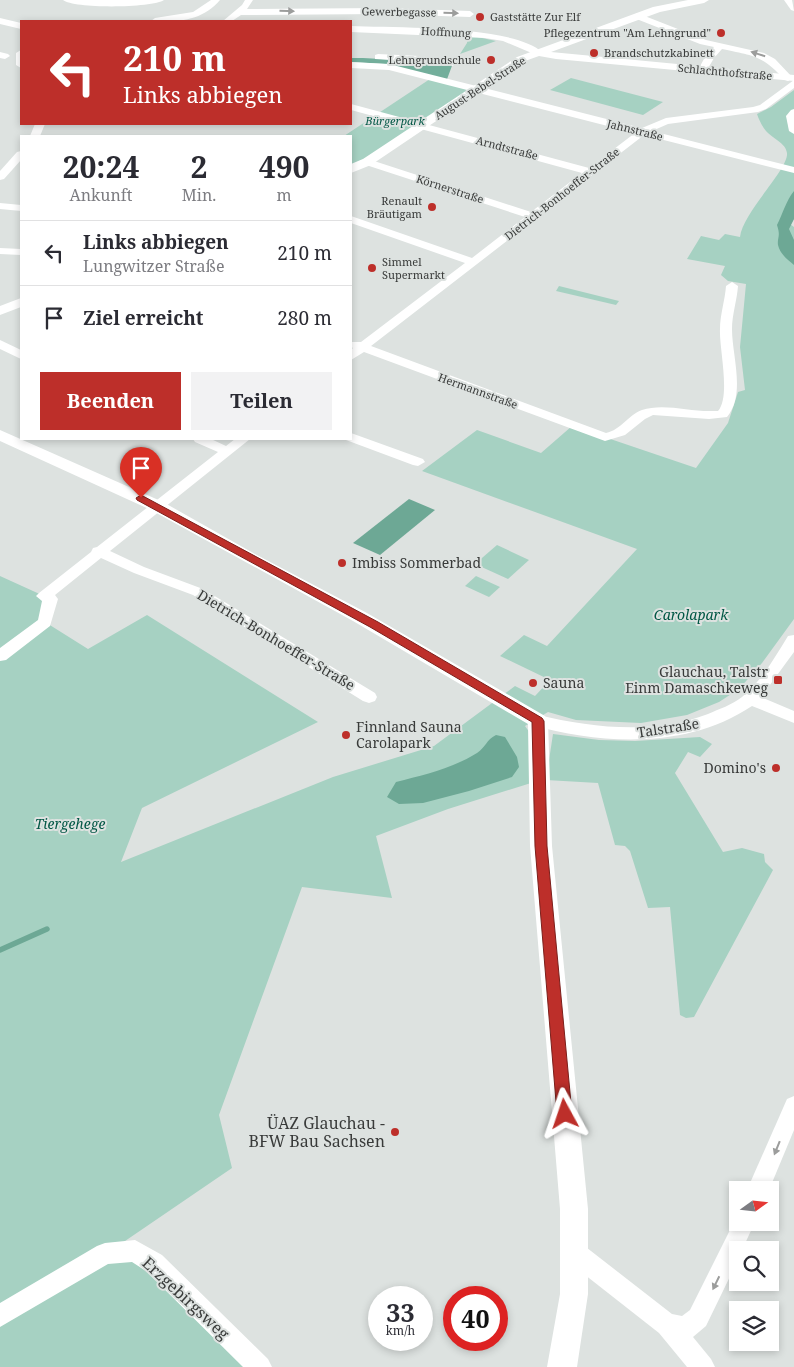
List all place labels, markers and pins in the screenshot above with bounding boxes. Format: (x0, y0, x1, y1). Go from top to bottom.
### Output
place label: Gaststätte Zur Elf (490, 9, 581, 24)
marker: Gaststätte Zur Elf (474, 11, 486, 23)
place label: Pflegezentrum "Am Lehngrund" (544, 25, 711, 40)
marker: Pflegezentrum "Am Lehngrund" (715, 27, 727, 39)
place label: Brandschutzkabinett (604, 45, 714, 60)
marker: Brandschutzkabinett (588, 47, 600, 59)
place label: Lehngrundschule (389, 52, 481, 67)
marker: Lehngrundschule (485, 54, 497, 66)
place label: Renault Bräutigam (367, 193, 423, 221)
marker: Renault Bräutigam (426, 201, 438, 213)
place label: Simmel Supermarkt (382, 254, 445, 282)
marker: Simmel Supermarkt (366, 262, 378, 274)
pin (120, 447, 162, 498)
place label: Imbiss Sommerbad (352, 553, 481, 572)
marker: Imbiss Sommerbad (336, 557, 348, 569)
place label: Glauchau, Talstr Einm Damaschkeweg (625, 662, 768, 697)
place label: Sauna (543, 673, 584, 692)
marker: Glauchau, Talstr Einm Damaschkeweg (772, 674, 784, 686)
marker: Sauna (527, 677, 539, 689)
place label: Finnland Sauna Carolapark (356, 717, 462, 752)
marker: Finnland Sauna Carolapark (340, 729, 352, 741)
place label: Domino's (704, 758, 766, 777)
marker: Domino's (770, 762, 782, 774)
place label: ÜAZ Glauchau - BFW Bau Sachsen (249, 1112, 385, 1152)
marker: ÜAZ Glauchau - BFW Bau Sachsen (389, 1126, 401, 1138)

